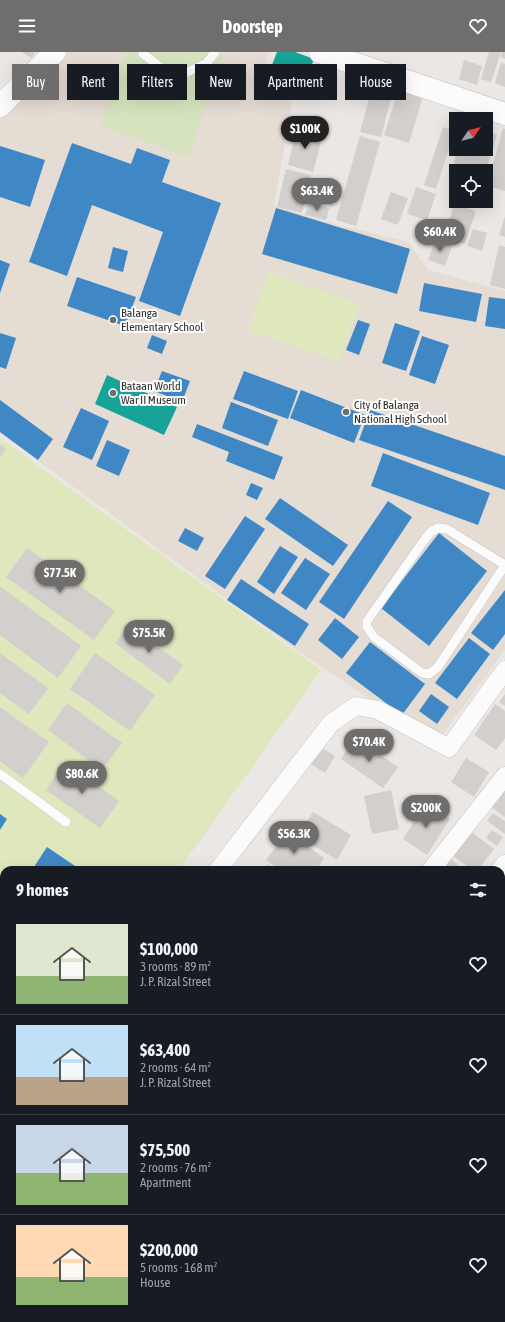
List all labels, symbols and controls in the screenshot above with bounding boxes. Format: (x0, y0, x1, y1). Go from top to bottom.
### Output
icon: menu (16, 15, 38, 37)
icon: heart (467, 15, 489, 37)
text: Doorstep (222, 16, 283, 37)
chip: Buy (12, 64, 59, 100)
chip: Rent (67, 64, 119, 100)
chip: Filters (127, 64, 187, 100)
chip: New (195, 64, 246, 100)
chip: Apartment (254, 64, 337, 100)
chip: House (345, 64, 406, 100)
north arrow (449, 112, 493, 156)
map controls (449, 112, 493, 208)
pin: $100K (277, 116, 333, 150)
text: $100K (290, 121, 320, 136)
button: locate (449, 164, 493, 208)
pin: $63.4K (284, 178, 350, 212)
text: $63.4K (301, 183, 333, 198)
pin: $60.4K (407, 219, 473, 253)
text: $60.4K (424, 224, 456, 239)
place label: Balanga Elementary School (121, 306, 204, 334)
marker: Balanga Elementary School (108, 315, 118, 325)
place label: Bataan World War II Museum (121, 379, 186, 407)
marker: Bataan World War II Museum (108, 388, 118, 398)
place label: City of Balanga National High School (354, 398, 448, 426)
marker: City of Balanga National High School (341, 407, 351, 417)
pin: $77.5K (27, 560, 93, 594)
text: $77.5K (44, 565, 76, 580)
pin: $75.5K (116, 620, 182, 654)
text: $75.5K (133, 625, 165, 640)
pin: $70.4K (336, 729, 402, 763)
text: $70.4K (353, 734, 385, 749)
pin: $80.6K (49, 761, 115, 795)
text: $80.6K (66, 766, 98, 781)
pin: $200K (398, 795, 454, 829)
text: $200K (411, 800, 441, 815)
pin: $56.3K (261, 821, 327, 855)
text: $56.3K (278, 826, 310, 841)
icon: filters (467, 879, 489, 901)
text: 9 homes (16, 880, 69, 900)
text: $100,000 (140, 939, 198, 959)
icon: home (48, 940, 96, 988)
icon: heart (467, 953, 489, 975)
text: 3 rooms · 89 m² (140, 959, 211, 974)
text: J. P. Rizal Street (140, 974, 211, 989)
text: $63,400 (140, 1040, 190, 1060)
icon: home (48, 1041, 96, 1089)
icon: heart (467, 1054, 489, 1076)
text: 2 rooms · 64 m² (140, 1060, 211, 1075)
text: J. P. Rizal Street (140, 1075, 211, 1090)
text: $75,500 (140, 1140, 190, 1160)
icon: home (48, 1141, 96, 1189)
icon: heart (467, 1154, 489, 1176)
text: 2 rooms · 76 m² (140, 1160, 211, 1175)
text: Apartment (140, 1175, 191, 1190)
text: $200,000 (140, 1240, 198, 1260)
icon: home (48, 1241, 96, 1289)
icon: heart (467, 1254, 489, 1276)
text: 5 rooms · 168 m² (140, 1260, 217, 1275)
text: House (140, 1275, 170, 1290)

